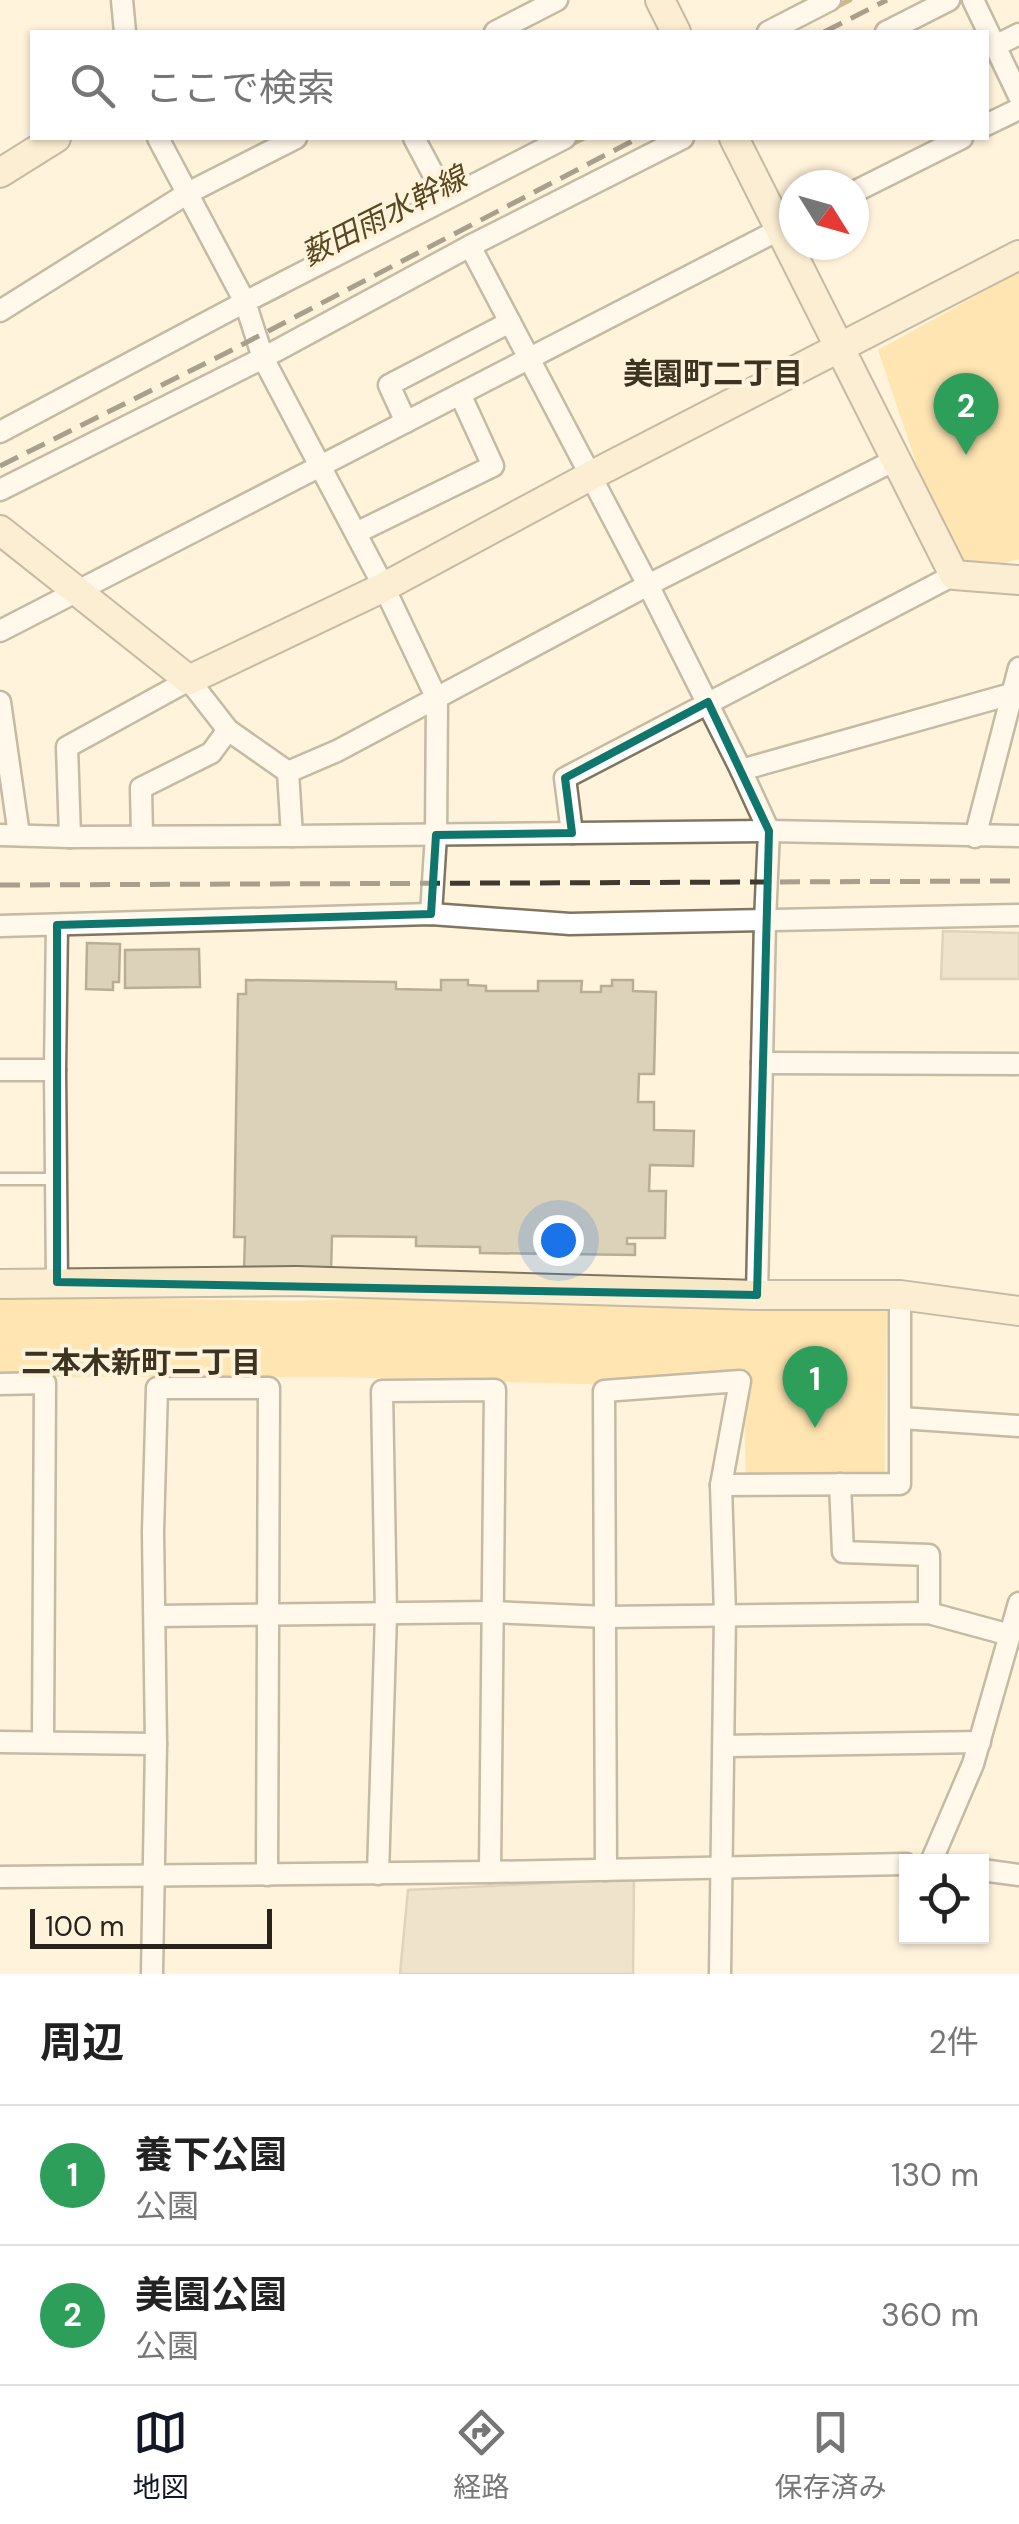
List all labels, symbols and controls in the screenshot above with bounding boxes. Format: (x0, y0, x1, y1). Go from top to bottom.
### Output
search box (30, 30, 989, 140)
icon: search (65, 58, 120, 113)
text: ここで検索 (145, 63, 335, 113)
water label: 薮田雨水幹線 (295, 156, 476, 274)
north arrow (779, 170, 869, 260)
district label: 美園町二丁目 (623, 354, 803, 393)
pin: 2 (934, 372, 998, 455)
your location (533, 1215, 584, 1266)
district label: 二本木新町二丁目 (21, 1343, 261, 1382)
pin: 1 (782, 1346, 848, 1428)
map controls (899, 1854, 989, 1944)
button: locate (899, 1854, 989, 1944)
scale bar (30, 1904, 272, 1948)
text: 100 m (45, 1908, 124, 1945)
text: 周辺 (40, 2015, 124, 2070)
text: 2件 (929, 2021, 979, 2063)
text: 養下公園 (135, 2130, 287, 2180)
text: 1 (67, 2154, 78, 2196)
text: 130 m (891, 2154, 979, 2196)
text: 公園 (135, 2185, 199, 2227)
text: 美園公園 (135, 2270, 287, 2320)
text: 2 (63, 2294, 82, 2336)
text: 360 m (881, 2294, 979, 2336)
text: 公園 (135, 2325, 199, 2367)
tab: 地図 (132, 2405, 189, 2506)
tab: 経路 (453, 2405, 510, 2506)
tab: 保存済み (774, 2405, 887, 2506)

